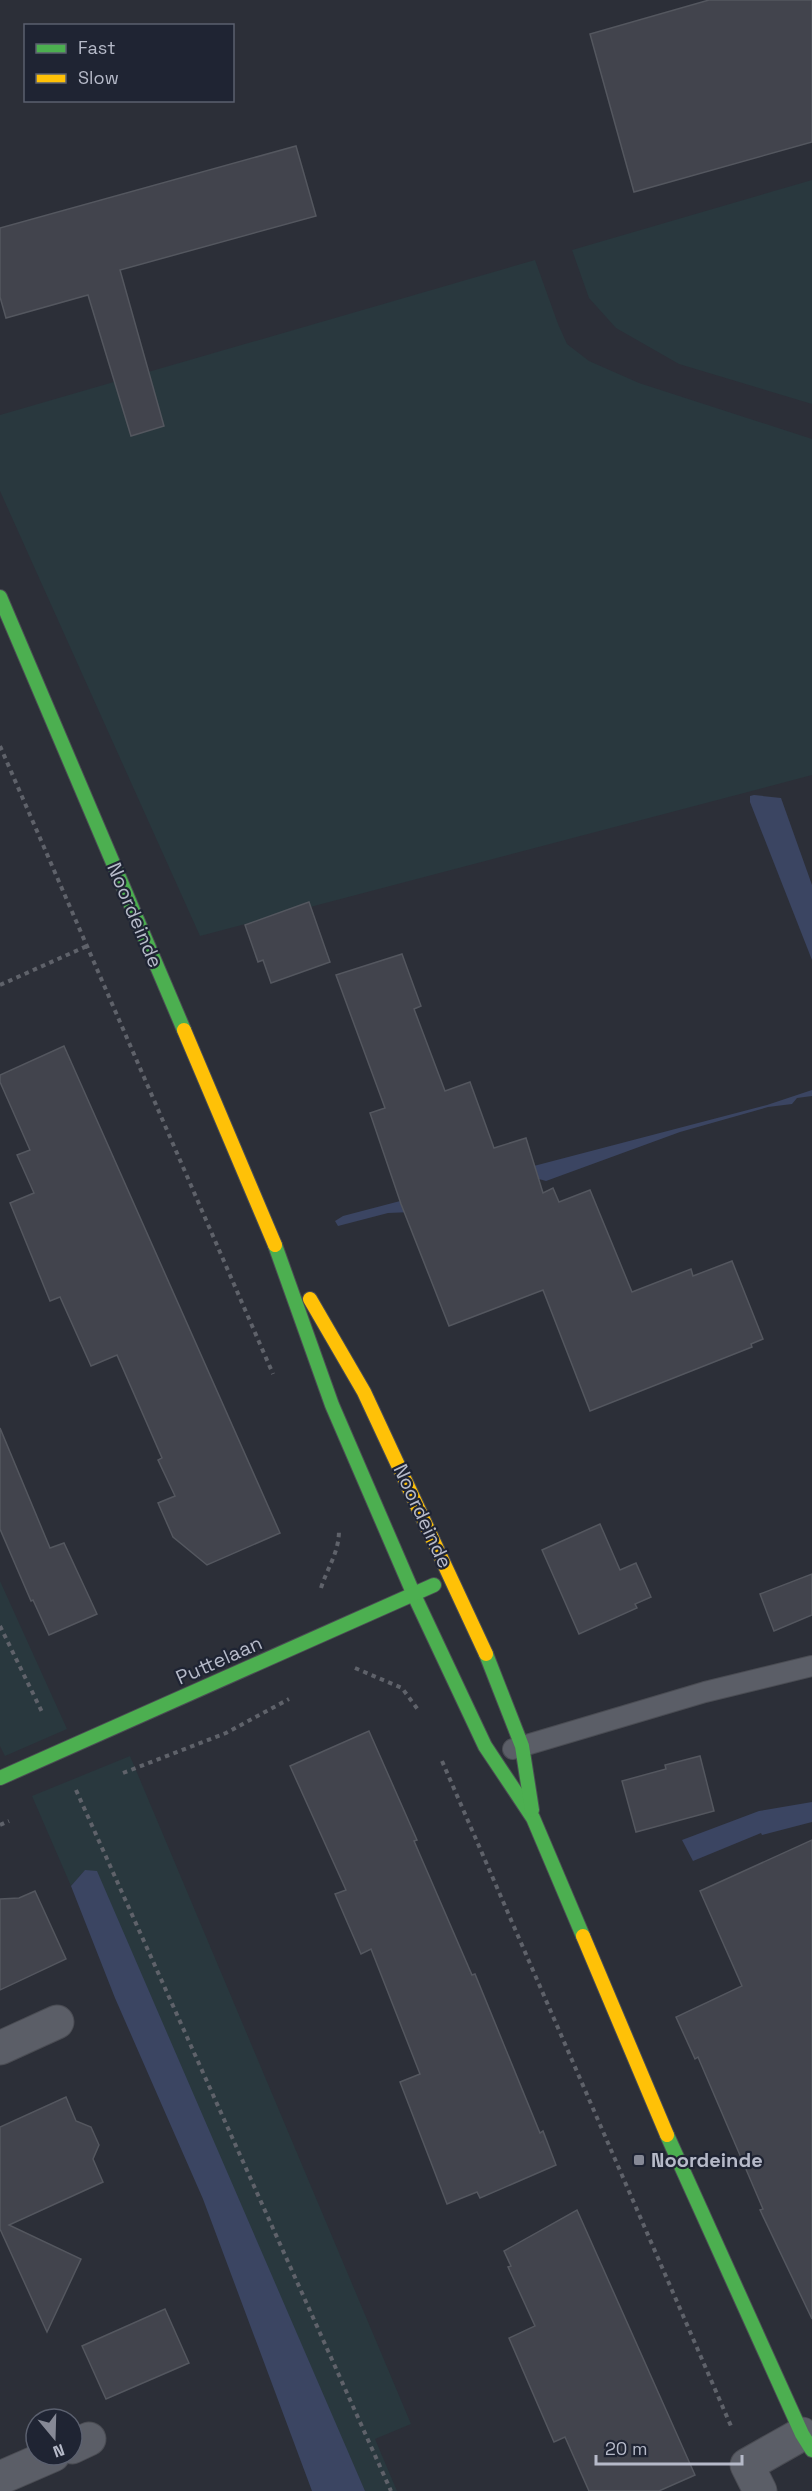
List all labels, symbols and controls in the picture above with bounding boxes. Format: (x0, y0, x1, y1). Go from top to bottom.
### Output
legend (24, 24, 234, 102)
text: Fast (78, 36, 115, 59)
text: Slow (78, 66, 119, 89)
street label: Noordeinde (101, 858, 169, 972)
street label: Noordeinde (388, 1460, 458, 1572)
street label: Puttelaan (172, 1629, 266, 1691)
place label: Noordeinde (651, 2147, 763, 2173)
marker: Noordeinde (632, 2153, 646, 2167)
north arrow (24, 2407, 84, 2467)
scale bar (596, 2428, 742, 2466)
text: 20 m (605, 2437, 648, 2460)
text: N (50, 2439, 67, 2462)

